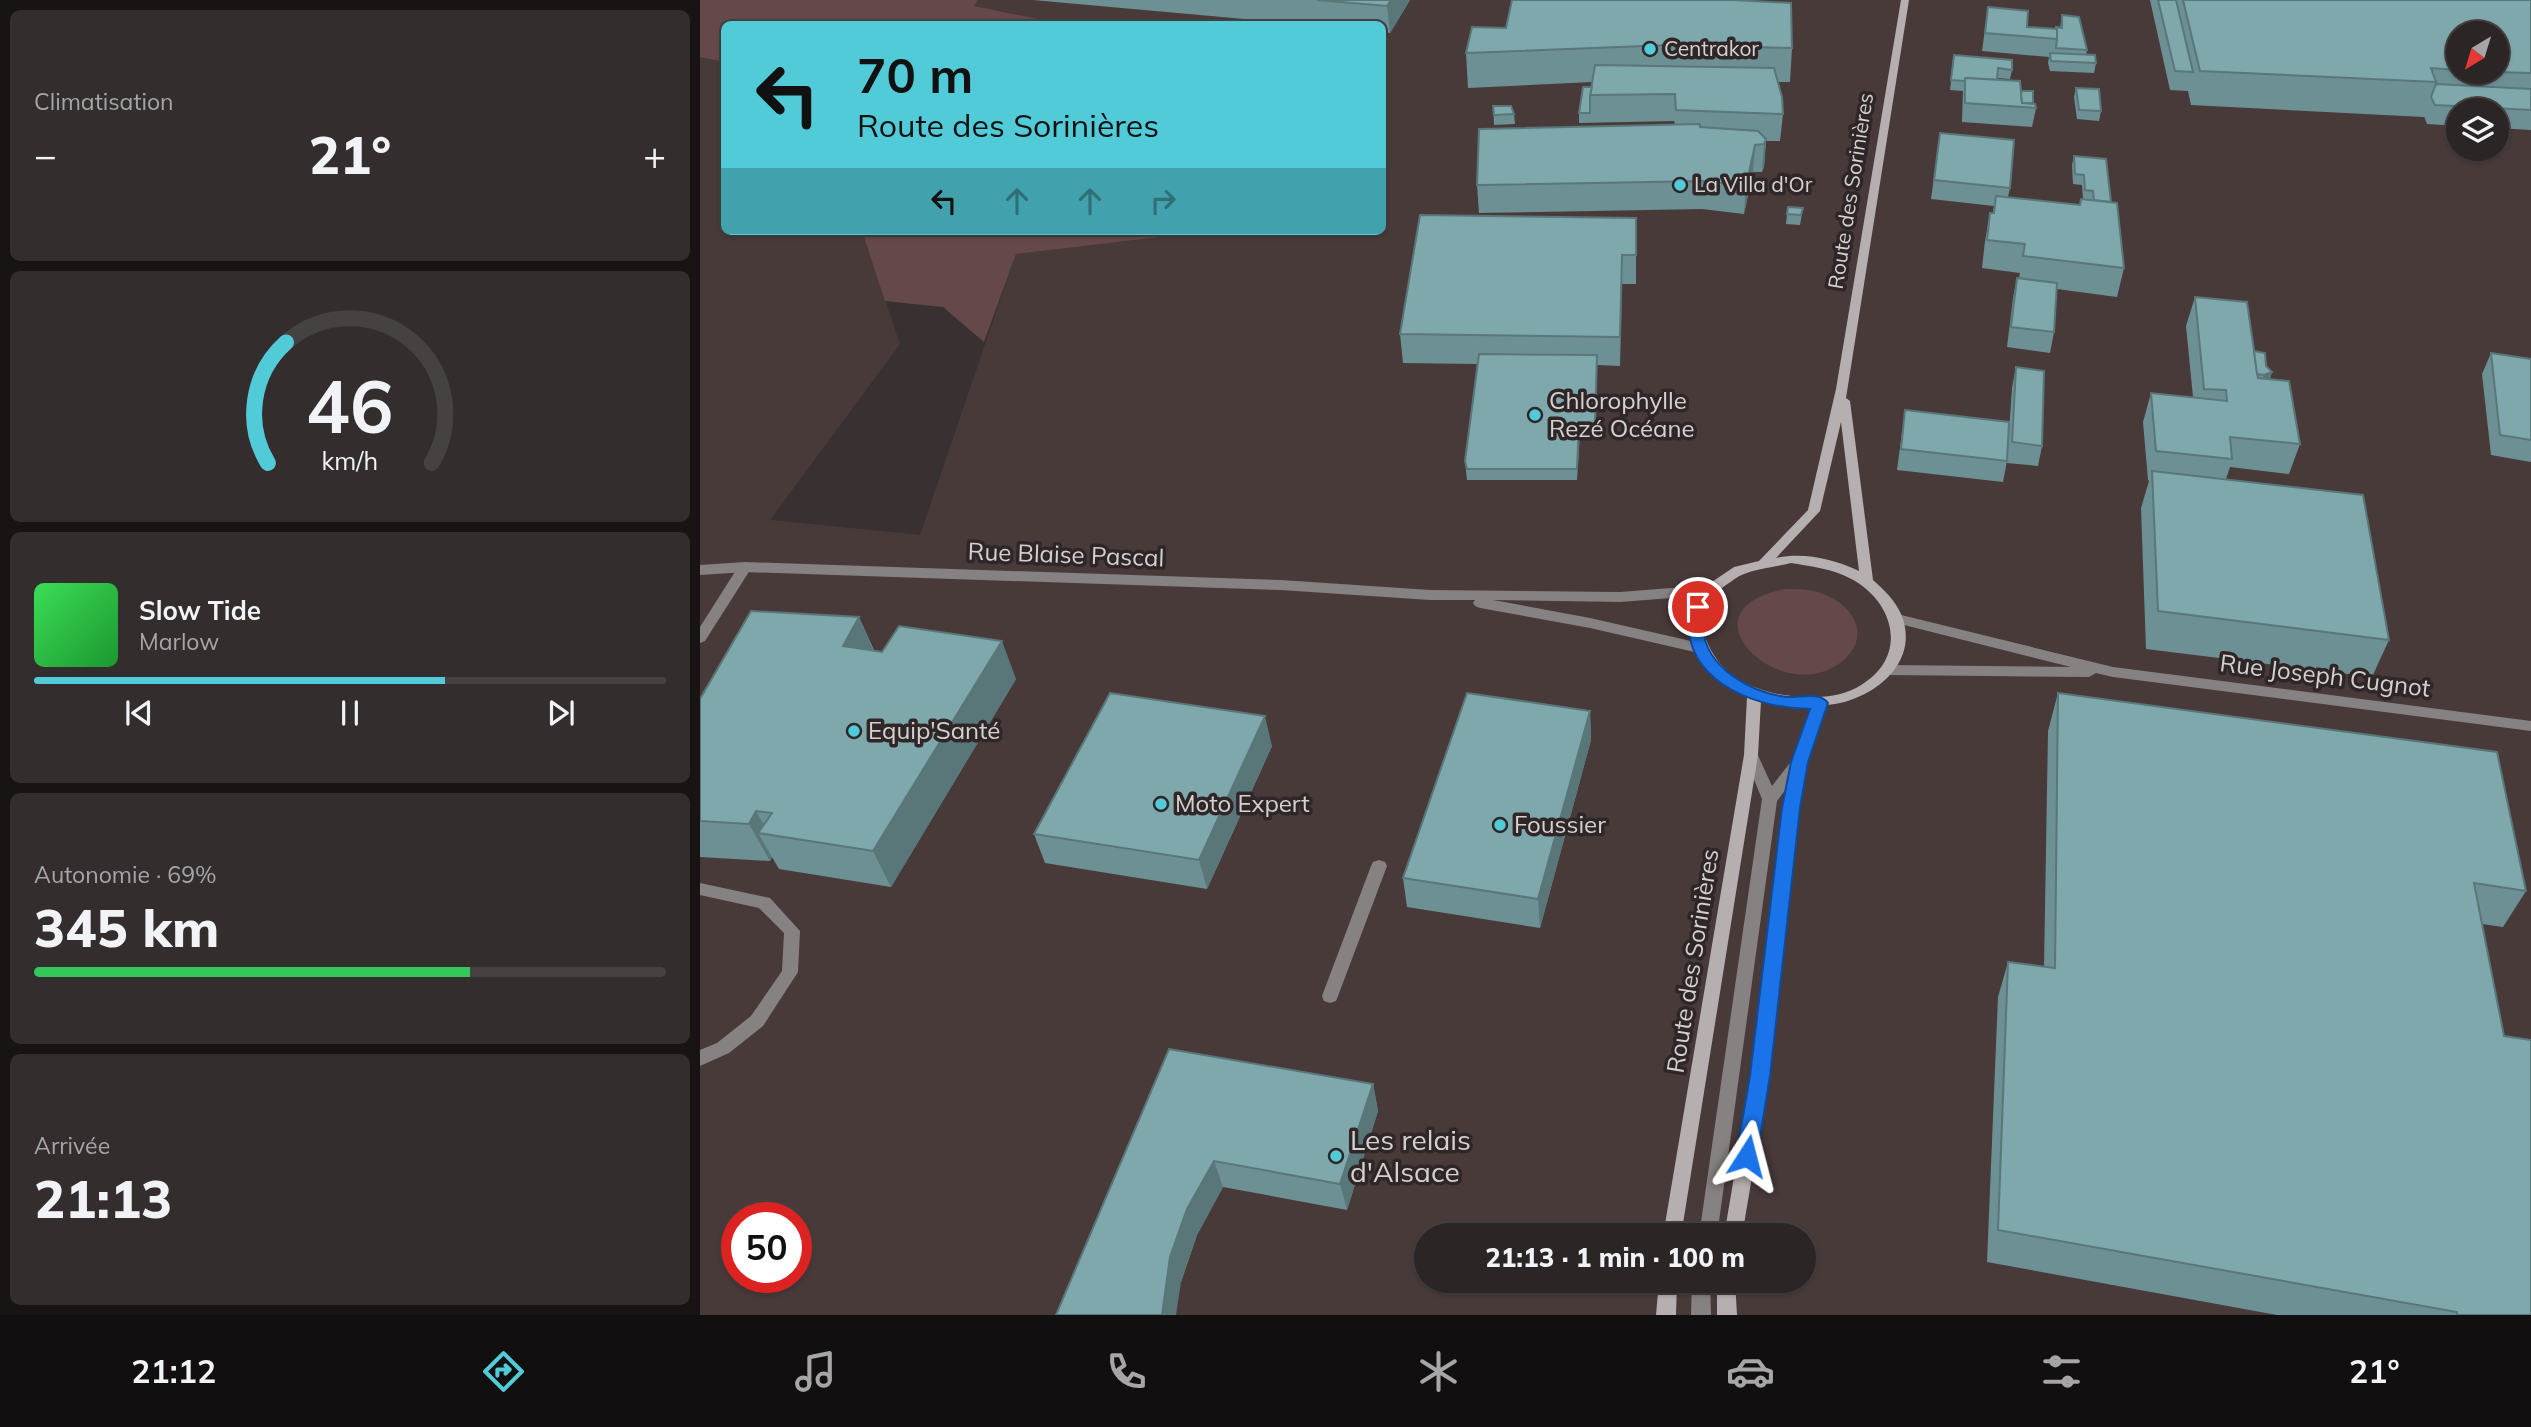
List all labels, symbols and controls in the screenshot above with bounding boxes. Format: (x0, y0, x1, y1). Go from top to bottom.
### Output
north arrow (2446, 21, 2510, 84)
map controls (2446, 21, 2509, 161)
place label: Centrakor (1664, 35, 1759, 61)
marker: Centrakor (1642, 41, 1658, 57)
text: 70 m (857, 44, 973, 105)
icon: left (742, 49, 833, 140)
text: Climatisation (34, 87, 174, 116)
street label: Route des Sorinières (1822, 91, 1878, 291)
button: layers (2446, 98, 2509, 161)
text: Route des Sorinières (857, 105, 1159, 145)
text: 21° (309, 122, 391, 187)
text: − (34, 131, 57, 179)
text: + (643, 131, 666, 179)
place label: La Villa d'Or (1694, 171, 1813, 197)
marker: La Villa d'Or (1672, 177, 1688, 193)
icon: left (925, 182, 963, 220)
icon: ahead (998, 182, 1036, 220)
icon: ahead (1071, 182, 1109, 220)
icon: right (1144, 182, 1182, 220)
text: 46 (306, 360, 394, 451)
place label: Chlorophylle Rezé Océane (1549, 385, 1695, 443)
marker: Chlorophylle Rezé Océane (1527, 407, 1543, 423)
text: km/h (322, 444, 378, 475)
street label: Rue Blaise Pascal (967, 536, 1165, 572)
pin (1668, 577, 1728, 637)
icon: arrive (1679, 588, 1717, 626)
text: Slow Tide (139, 594, 261, 627)
text: Marlow (139, 627, 219, 656)
street label: Rue Joseph Cugnot (2218, 647, 2432, 703)
icon: previous (120, 694, 158, 732)
icon: pause (331, 694, 369, 732)
icon: next (542, 694, 580, 732)
place label: Equip'Santé (868, 715, 1000, 745)
marker: Equip'Santé (846, 723, 862, 739)
place label: Moto Expert (1175, 788, 1310, 818)
marker: Moto Expert (1153, 796, 1169, 812)
place label: Foussier (1514, 809, 1606, 839)
marker: Foussier (1492, 817, 1508, 833)
street label: Route des Sorinières (1659, 847, 1725, 1075)
text: Autonomie · 69% (34, 860, 217, 889)
text: 345 km (34, 895, 219, 960)
position arrow (1710, 1119, 1784, 1193)
place label: Les relais d'Alsace (1350, 1122, 1471, 1189)
text: Arrivée (34, 1131, 110, 1160)
marker: Les relais d'Alsace (1328, 1148, 1344, 1164)
text: 21:13 (34, 1166, 172, 1231)
speed limit sign: 50 (721, 1202, 812, 1293)
text: 21:13 · 1 min · 100 m (1485, 1241, 1745, 1274)
icon: directions (479, 1347, 528, 1396)
icon: music (791, 1347, 840, 1396)
icon: phone (1102, 1347, 1151, 1396)
icon: climate (1414, 1347, 1463, 1396)
icon: car (1726, 1347, 1775, 1396)
icon: filters (2037, 1347, 2086, 1396)
text: 21:12 (131, 1351, 216, 1391)
text: 21° (2349, 1351, 2400, 1391)

